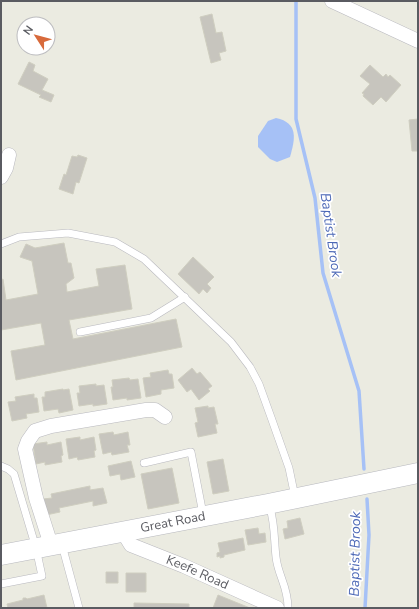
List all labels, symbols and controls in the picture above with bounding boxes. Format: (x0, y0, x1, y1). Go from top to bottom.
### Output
north arrow (16, 16, 56, 56)
text: N (20, 23, 37, 38)
water label: Baptist Brook (316, 191, 346, 280)
street label: Great Road (139, 507, 207, 537)
water label: Baptist Brook (345, 510, 365, 597)
street label: Keefe Road (163, 551, 231, 594)

